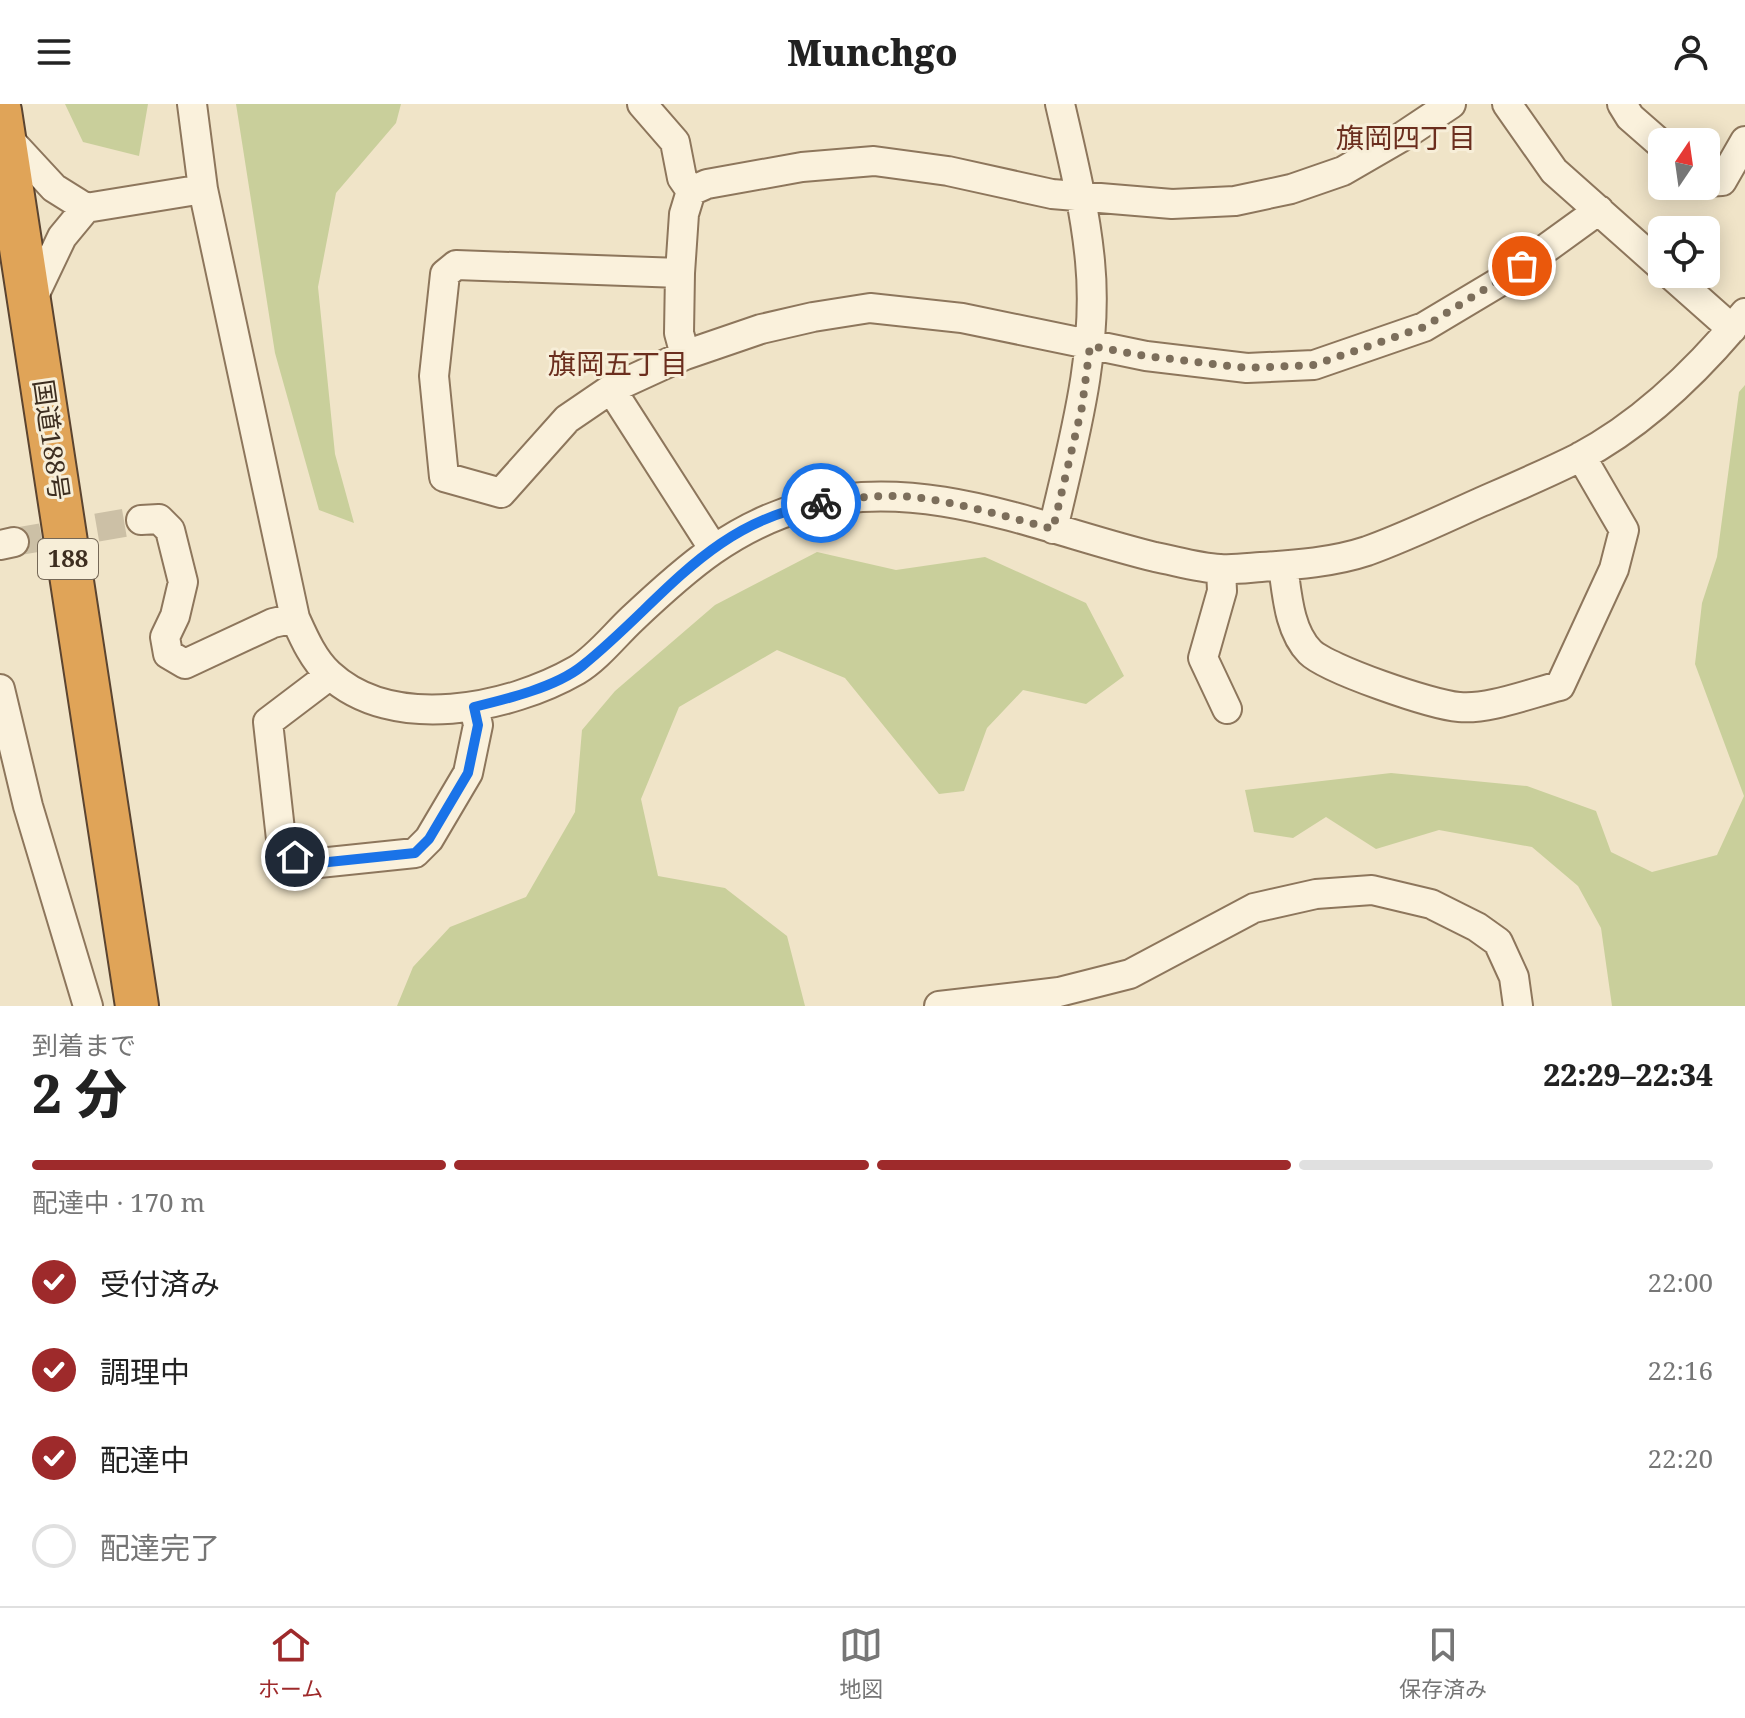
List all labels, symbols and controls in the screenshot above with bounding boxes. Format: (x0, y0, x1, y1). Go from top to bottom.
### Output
text: Munchgo (787, 28, 958, 77)
icon: menu (32, 30, 76, 74)
icon: person (1669, 30, 1713, 74)
district label: 旗岡四丁目 (1336, 118, 1476, 156)
north arrow (1648, 128, 1720, 200)
map controls (1648, 128, 1720, 288)
button: locate (1648, 216, 1720, 288)
pin (1488, 232, 1556, 300)
icon: bag (1500, 244, 1544, 288)
district label: 旗岡五丁目 (548, 344, 688, 382)
street label: 国道188号 (26, 377, 78, 503)
courier (781, 463, 861, 543)
icon: bike (799, 481, 843, 525)
road number: 188 (38, 539, 98, 579)
pin (261, 823, 329, 891)
icon: home (273, 835, 317, 879)
text: 到着まで (32, 1027, 136, 1063)
text: 22:29–22:34 (1543, 1054, 1713, 1095)
text: 2 分 (32, 1057, 127, 1128)
text: 配達中 · 170 m (32, 1184, 205, 1220)
icon: check (32, 1260, 76, 1304)
text: 受付済み (100, 1263, 220, 1304)
text: 22:00 (1647, 1264, 1713, 1300)
icon: check (32, 1348, 76, 1392)
text: 調理中 (100, 1351, 190, 1392)
text: 22:16 (1647, 1352, 1713, 1388)
icon: check (32, 1436, 76, 1480)
text: 配達中 (100, 1439, 190, 1480)
text: 22:20 (1647, 1440, 1713, 1476)
text: 配達完了 (100, 1527, 220, 1568)
tab: ホーム (258, 1623, 323, 1703)
tab: 地図 (839, 1623, 883, 1703)
tab: 保存済み (1399, 1623, 1487, 1703)

